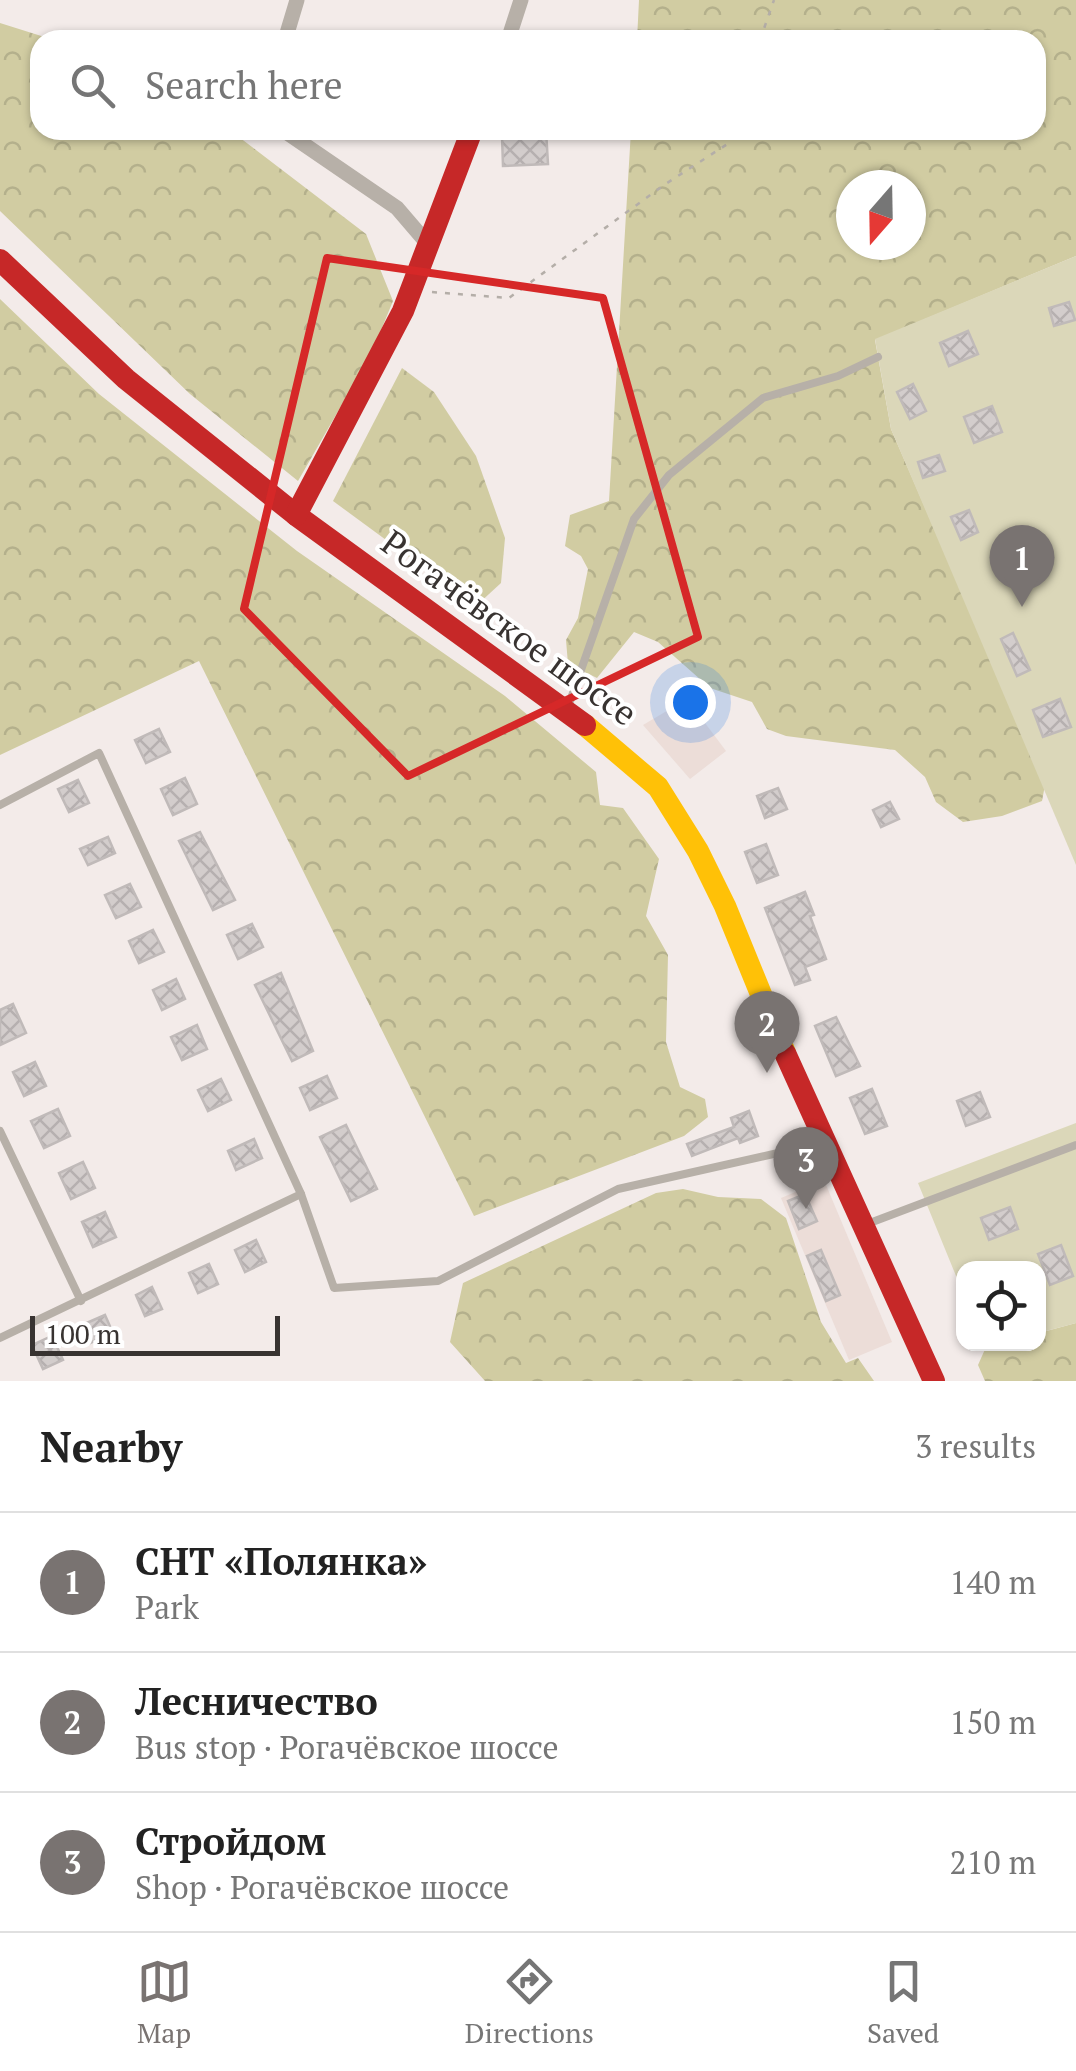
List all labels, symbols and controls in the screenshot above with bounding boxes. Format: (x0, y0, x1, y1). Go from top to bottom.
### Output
search box (30, 30, 1046, 140)
icon: search (65, 58, 120, 113)
text: Search here (145, 60, 343, 110)
north arrow (836, 170, 926, 260)
street label: Рогачёвское шоссе (373, 519, 647, 736)
pin: 1 (990, 524, 1054, 607)
your location (665, 677, 716, 728)
pin: 2 (734, 990, 800, 1073)
pin: 3 (774, 1126, 838, 1209)
map controls (956, 1261, 1046, 1351)
button: locate (956, 1261, 1046, 1351)
scale bar (30, 1311, 280, 1356)
text: 100 m (45, 1315, 121, 1352)
text: Nearby (40, 1418, 182, 1474)
text: 3 results (915, 1425, 1036, 1467)
text: СНТ «Полянка» (135, 1536, 427, 1586)
text: 1 (63, 1561, 82, 1603)
text: 140 m (949, 1561, 1036, 1603)
text: Park (135, 1586, 199, 1628)
text: Лесничество (135, 1676, 378, 1726)
text: 2 (63, 1701, 82, 1743)
text: 150 m (949, 1701, 1036, 1743)
text: Bus stop · Рогачёвское шоссе (135, 1726, 559, 1768)
text: Стройдом (135, 1816, 326, 1866)
text: 3 (63, 1841, 82, 1883)
text: 210 m (949, 1841, 1036, 1883)
text: Shop · Рогачёвское шоссе (135, 1866, 509, 1908)
tab: Map (137, 1954, 192, 2051)
tab: Directions (465, 1954, 594, 2051)
tab: Saved (867, 1954, 939, 2051)

